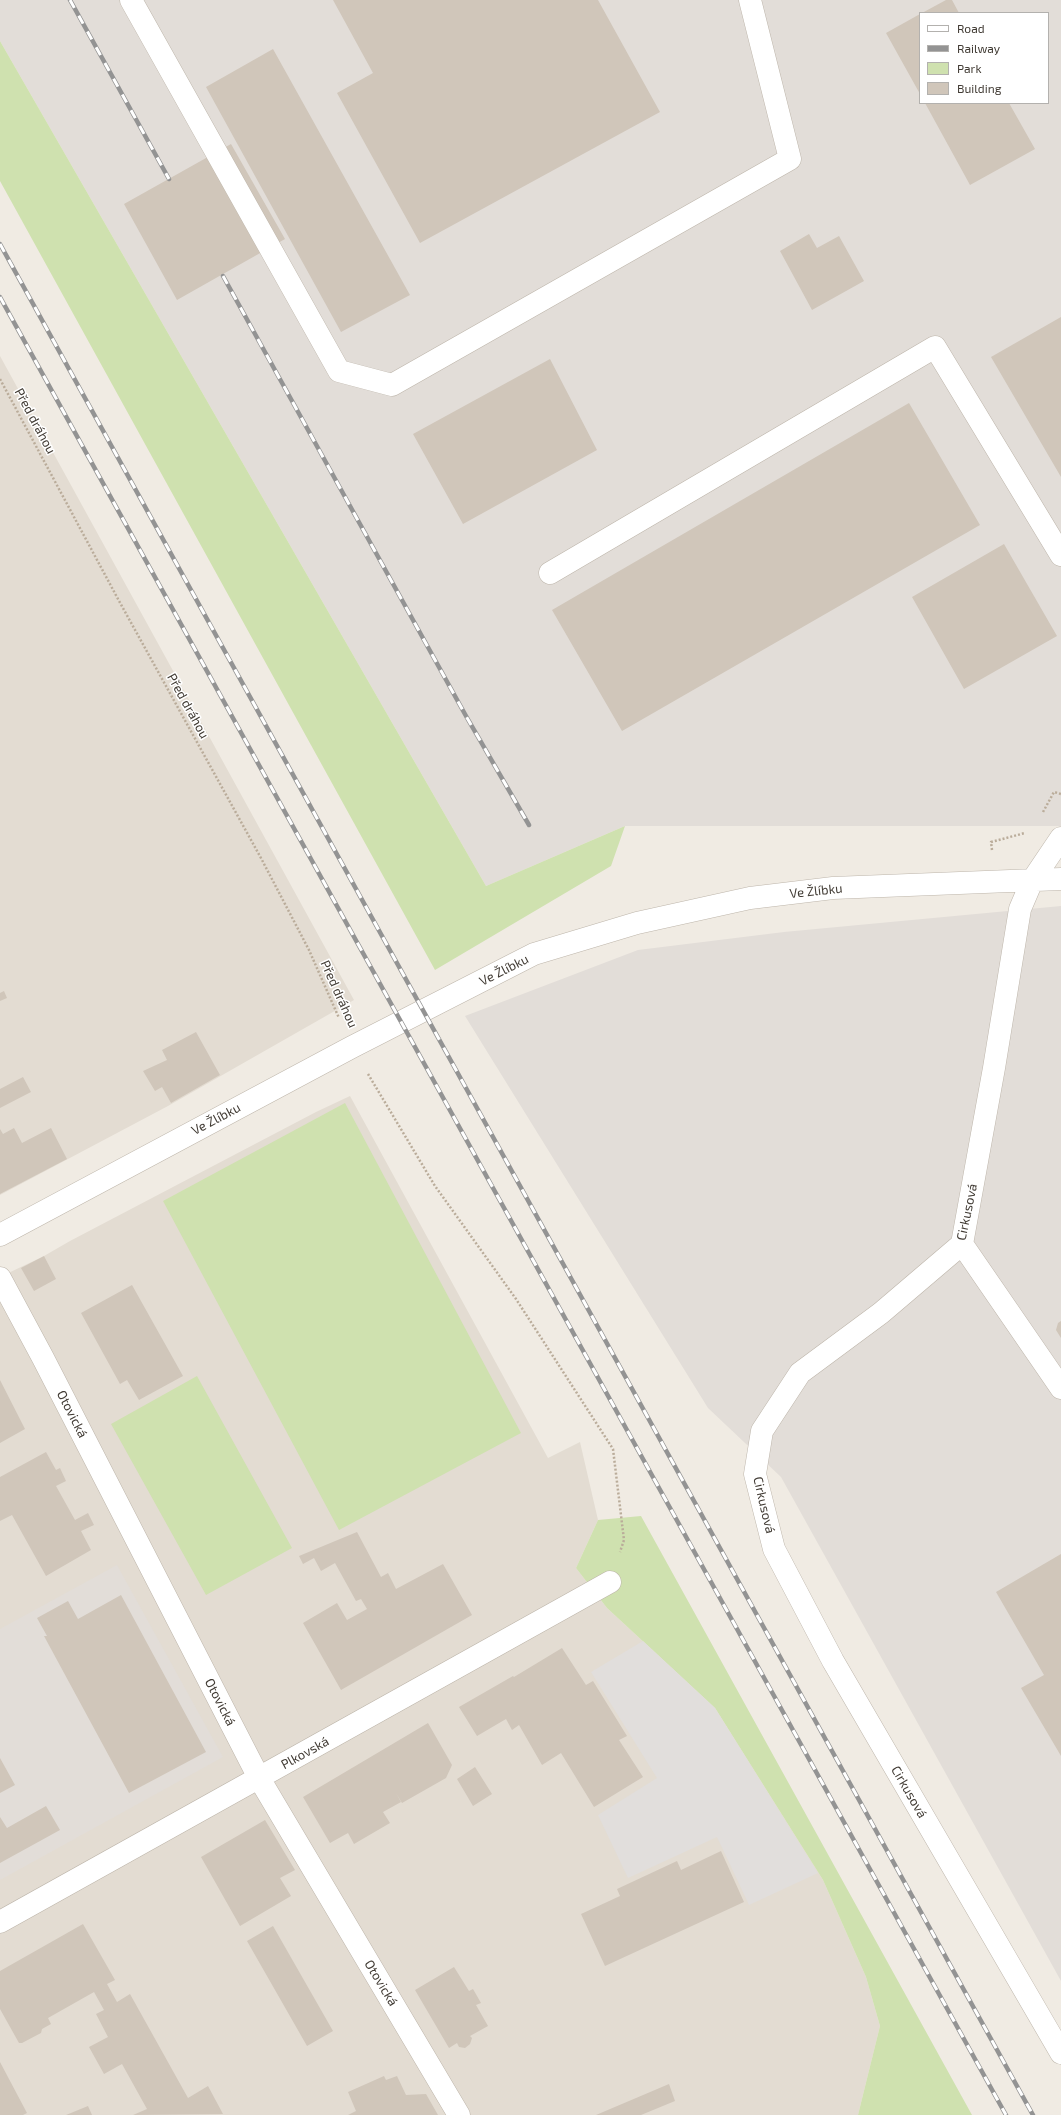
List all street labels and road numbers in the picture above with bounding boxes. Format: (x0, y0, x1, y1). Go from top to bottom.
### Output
street label: Před dráhou (11, 385, 59, 457)
street label: Před dráhou (164, 671, 212, 741)
street label: Ve Žlíbku (789, 880, 843, 902)
street label: Ve Žlíbku (477, 951, 531, 989)
street label: Před dráhou (317, 958, 361, 1030)
street label: Ve Žlíbku (189, 1100, 243, 1138)
street label: Cirkusová (953, 1182, 981, 1242)
street label: Otovická (53, 1388, 91, 1440)
street label: Cirkusová (750, 1475, 778, 1535)
street label: Otovická (201, 1676, 239, 1728)
street label: Plkovská (278, 1733, 332, 1773)
street label: Cirkusová (888, 1763, 930, 1821)
street label: Otovická (361, 1957, 401, 2009)

